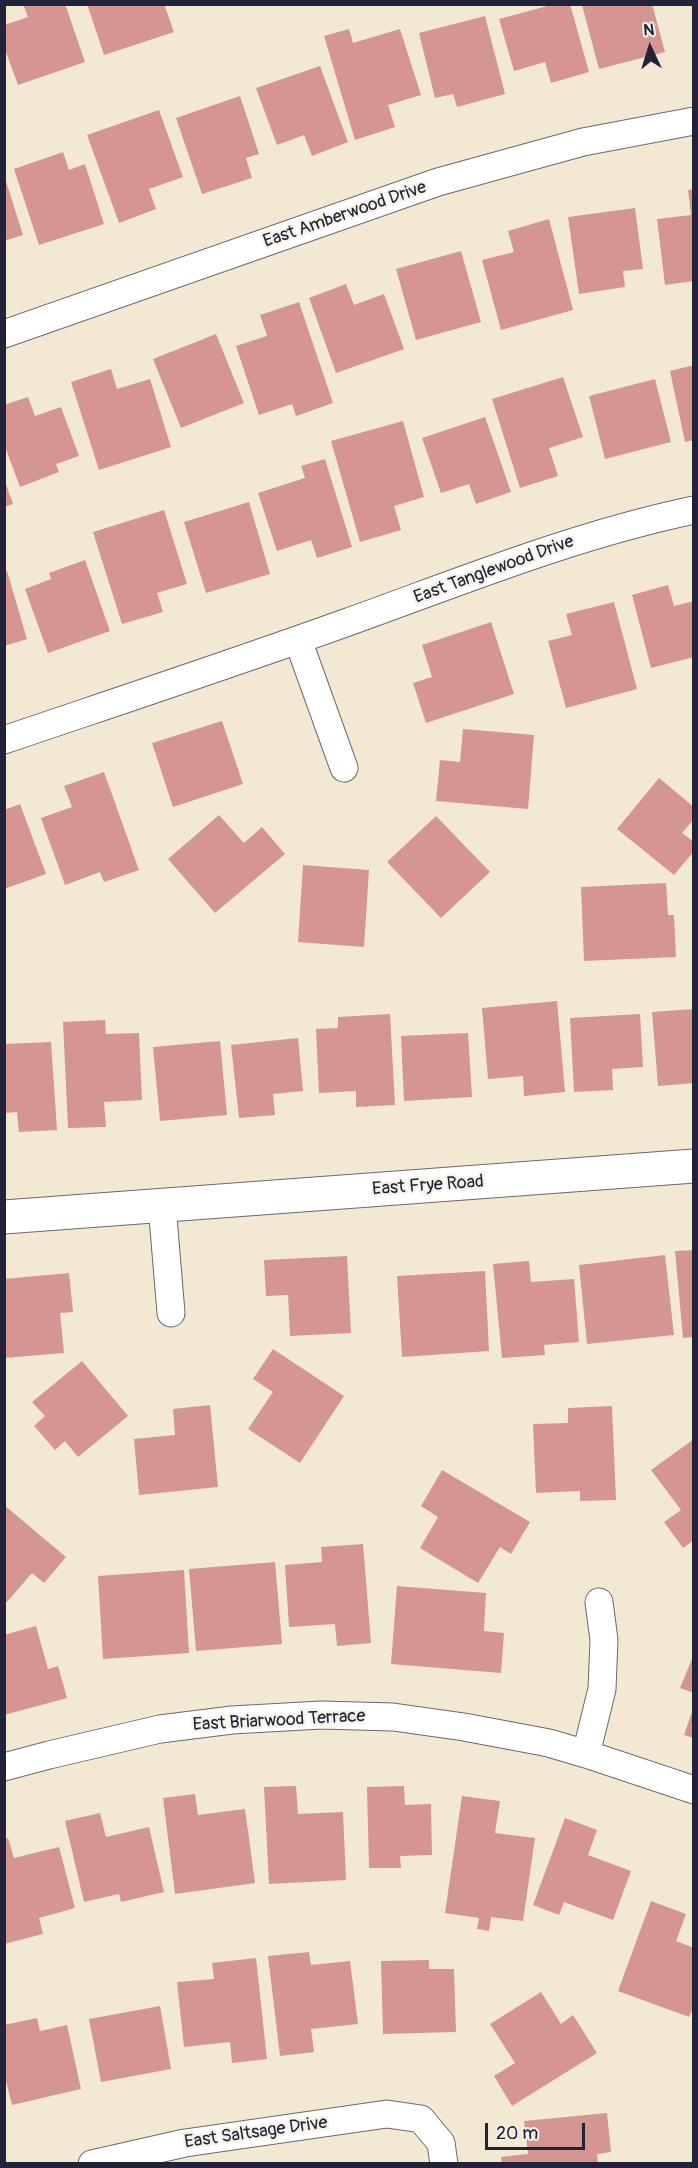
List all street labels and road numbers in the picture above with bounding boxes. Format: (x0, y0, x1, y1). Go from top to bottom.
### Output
street label: East Amberwood Drive (261, 177, 429, 253)
street label: East Tanglewood Drive (411, 531, 577, 609)
street label: East Frye Road (371, 1171, 485, 1201)
street label: East Briarwood Terrace (192, 1706, 366, 1736)
street label: East Saltsage Drive (183, 2112, 329, 2154)

